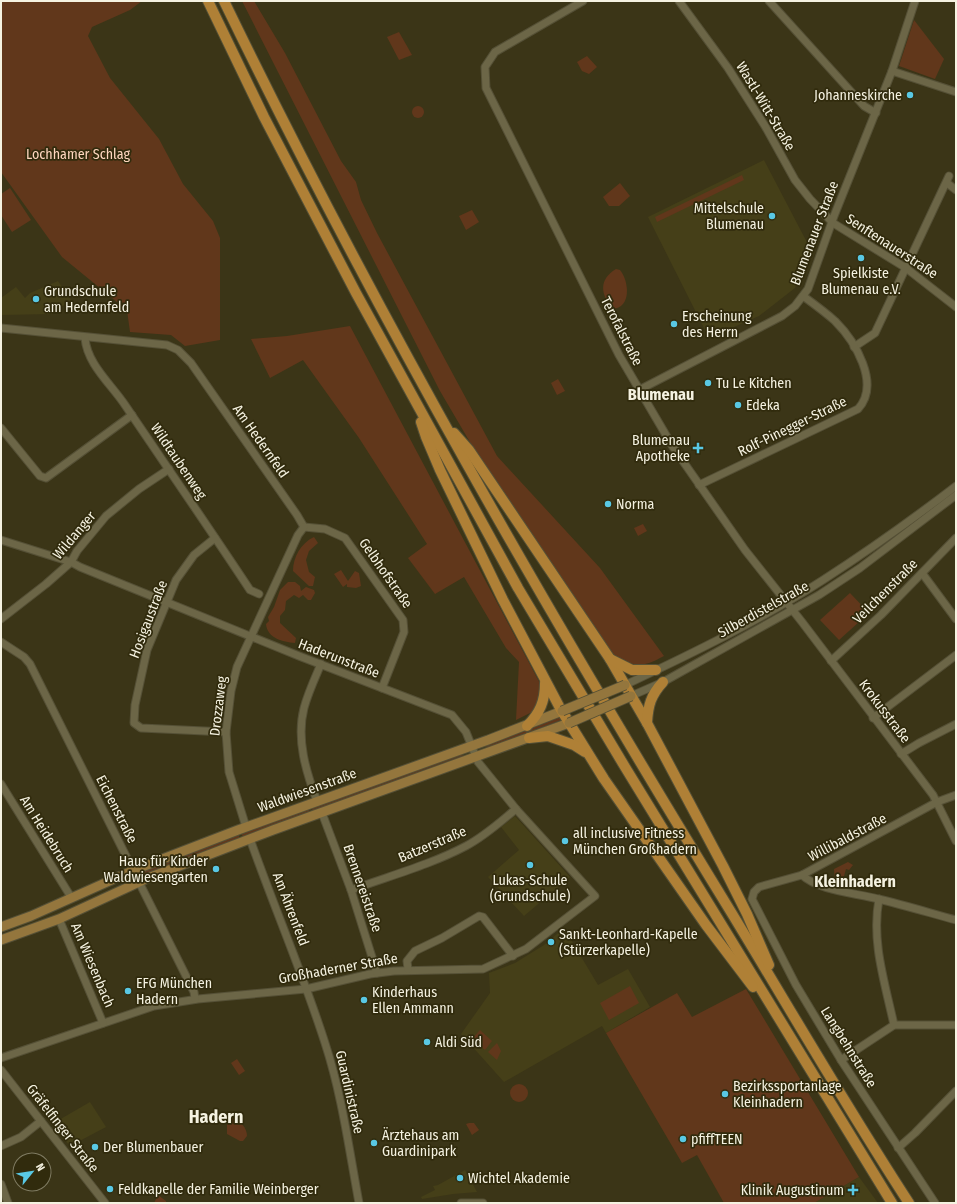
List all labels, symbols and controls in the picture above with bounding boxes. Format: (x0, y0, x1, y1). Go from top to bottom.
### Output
street label: Wastl-Witt-Straße (732, 59, 799, 154)
place label: Johanneskirche (814, 87, 902, 104)
marker: Johanneskirche (905, 90, 915, 100)
park label: Lochhamer Schlag (26, 146, 130, 163)
street label: Blumenauer Straße (787, 179, 842, 288)
place label: Mittelschule Blumenau (694, 200, 764, 233)
street label: Senftenauerstraße (843, 210, 941, 283)
marker: Mittelschule Blumenau (767, 211, 777, 221)
marker: Spielkiste Blumenau e.V. (856, 253, 866, 263)
place label: Spielkiste Blumenau e.V. (821, 265, 901, 298)
place label: Grundschule am Hedernfeld (44, 283, 129, 316)
marker: Grundschule am Hedernfeld (31, 294, 41, 304)
street label: Terofalstraße (597, 294, 646, 369)
place label: Erscheinung des Herrn (682, 308, 752, 341)
marker: Erscheinung des Herrn (669, 319, 679, 329)
place label: Tu Le Kitchen (716, 375, 792, 392)
marker: Tu Le Kitchen (703, 378, 713, 388)
district label: Blumenau (628, 385, 694, 404)
street label: Rolf-Pinegger-Straße (735, 393, 849, 460)
place label: Edeka (746, 397, 780, 414)
marker: Edeka (733, 400, 743, 410)
street label: Am Hedernfeld (229, 401, 292, 481)
street label: Wildtaubenweg (147, 420, 211, 503)
place label: Blumenau Apotheke (632, 432, 690, 465)
marker: Blumenau Apotheke (693, 443, 703, 453)
place label: Norma (616, 496, 655, 513)
marker: Norma (603, 499, 613, 509)
street label: Wildanger (49, 508, 99, 563)
street label: Gelbhofstraße (355, 535, 416, 612)
street label: Veilchenstraße (849, 555, 921, 627)
street label: Silberdistelstraße (715, 577, 812, 641)
street label: Hosigaustraße (126, 578, 171, 661)
street label: Haderunstraße (296, 635, 382, 682)
street label: Drozzaweg (206, 675, 231, 737)
street label: Krokusstraße (855, 676, 914, 746)
street label: Waldwiesenstraße (255, 765, 359, 816)
street label: Eichenstraße (92, 772, 141, 846)
street label: Am Heidebruch (16, 793, 77, 876)
street label: Willibaldstraße (805, 810, 889, 865)
street label: Batzerstraße (396, 822, 469, 866)
place label: all inclusive Fitness München Großhadern (573, 825, 697, 858)
marker: all inclusive Fitness München Großhadern (560, 836, 570, 846)
street label: Brennereistraße (340, 842, 386, 934)
place label: Haus für Kinder Waldwiesengarten (103, 853, 208, 886)
marker: Lukas-Schule (Grundschule) (525, 860, 535, 870)
marker: Haus für Kinder Waldwiesengarten (211, 864, 221, 874)
street label: Am Ährenfeld (269, 870, 312, 948)
place label: Lukas-Schule (Grundschule) (490, 872, 570, 905)
district label: Kleinhadern (814, 872, 896, 891)
street label: Am Wiesenbach (67, 920, 118, 1010)
place label: Sankt-Leonhard-Kapelle (Stürzerkapelle) (559, 926, 698, 959)
marker: Sankt-Leonhard-Kapelle (Stürzerkapelle) (546, 937, 556, 947)
street label: Großhaderner Straße (277, 950, 399, 987)
place label: EFG München Hadern (136, 975, 212, 1008)
place label: Kinderhaus Ellen Ammann (372, 984, 454, 1017)
marker: EFG München Hadern (123, 986, 133, 996)
marker: Kinderhaus Ellen Ammann (359, 995, 369, 1005)
street label: Langbehnstraße (817, 1004, 880, 1091)
place label: Aldi Süd (435, 1034, 482, 1051)
marker: Aldi Süd (422, 1037, 432, 1047)
street label: Guardinistraße (332, 1049, 367, 1135)
place label: Bezirkssportanlage Kleinhadern (733, 1078, 842, 1111)
street label: Gräfelfinger Straße (23, 1081, 102, 1176)
marker: Bezirkssportanlage Kleinhadern (720, 1089, 730, 1099)
district label: Hadern (189, 1106, 243, 1128)
place label: Ärztehaus am Guardinipark (382, 1127, 459, 1160)
place label: pfiffTEEN (691, 1131, 742, 1148)
marker: pfiffTEEN (678, 1134, 688, 1144)
marker: Ärztehaus am Guardinipark (369, 1138, 379, 1148)
place label: Der Blumenbauer (103, 1139, 203, 1156)
marker: Der Blumenbauer (90, 1142, 100, 1152)
north arrow (12, 1152, 52, 1192)
text: N (33, 1161, 48, 1173)
place label: Wichtel Akademie (468, 1170, 570, 1187)
marker: Wichtel Akademie (455, 1173, 465, 1183)
place label: Feldkapelle der Familie Weinberger (118, 1181, 319, 1198)
place label: Klinik Augustinum (741, 1182, 844, 1199)
marker: Feldkapelle der Familie Weinberger (105, 1184, 115, 1194)
marker: Klinik Augustinum (847, 1184, 859, 1196)

